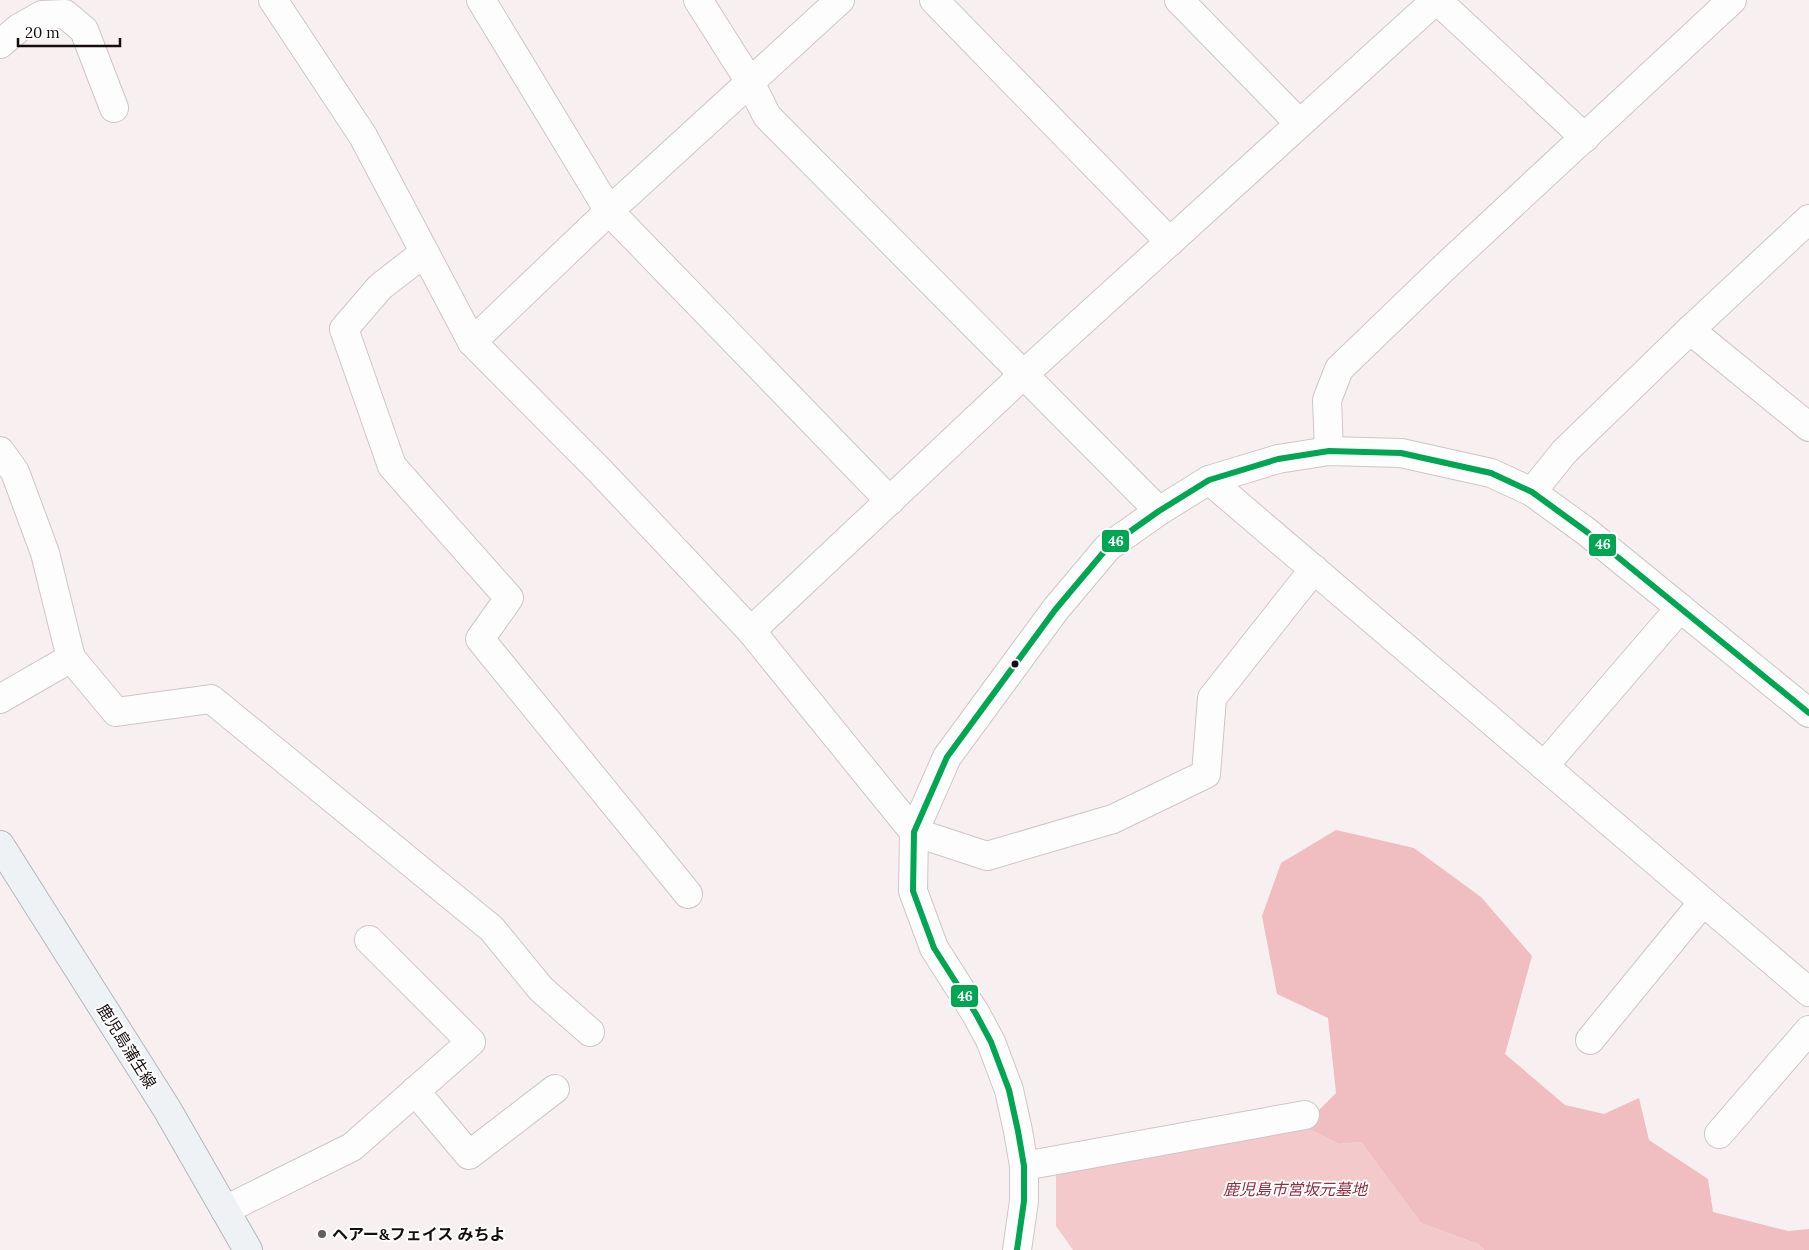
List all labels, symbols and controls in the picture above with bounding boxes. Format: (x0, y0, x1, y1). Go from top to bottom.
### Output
scale bar (18, 15, 120, 47)
text: 20 m (25, 23, 60, 42)
line badge: 46 (1101, 529, 1130, 553)
text: 46 (1108, 532, 1124, 550)
line badge: 46 (1588, 533, 1617, 557)
text: 46 (1595, 535, 1611, 553)
unlabelled marker (1010, 659, 1020, 669)
line badge: 46 (950, 984, 979, 1008)
text: 46 (957, 987, 973, 1005)
street label: 鹿児島蒲生線 (93, 1000, 161, 1092)
park label: 鹿児島市営坂元墓地 (1223, 1179, 1369, 1199)
place label: ヘアー&フェイス みちよ (332, 1224, 506, 1244)
marker: ヘアー&フェイス みちよ (316, 1228, 328, 1240)

